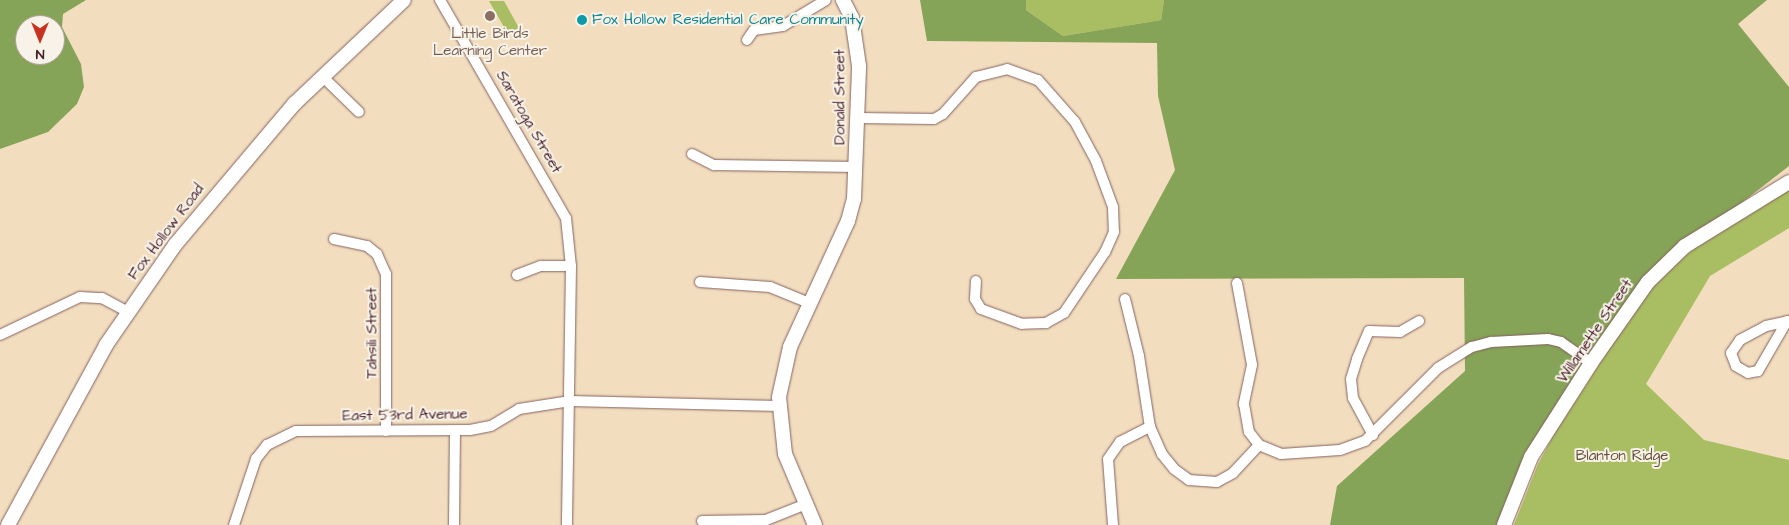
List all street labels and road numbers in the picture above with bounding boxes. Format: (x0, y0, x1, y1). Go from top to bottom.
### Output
street label: Donald Street (831, 49, 849, 145)
street label: Saratoga Street (492, 68, 566, 176)
street label: Fox Hollow Road (124, 181, 208, 283)
street label: Willamette Street (1554, 276, 1636, 386)
street label: Tahsili Street (363, 287, 381, 379)
street label: East 53rd Avenue (342, 405, 468, 425)

